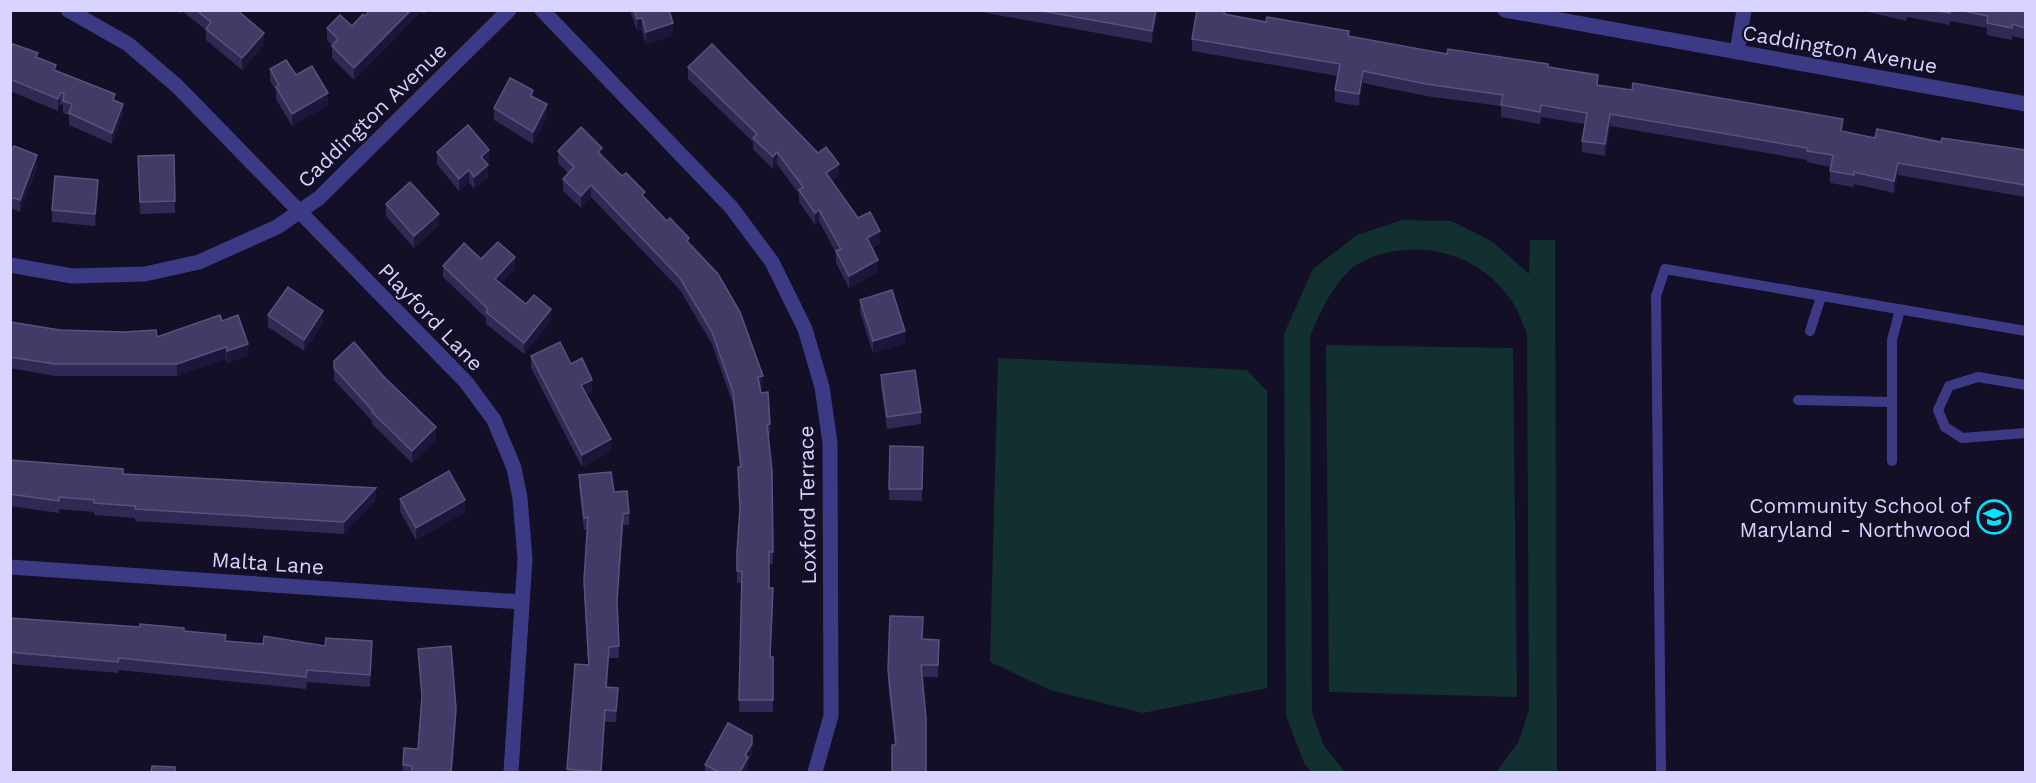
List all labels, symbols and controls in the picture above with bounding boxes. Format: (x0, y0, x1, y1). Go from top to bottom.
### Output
street label: Caddington Avenue (1741, 20, 1939, 78)
street label: Caddington Avenue (292, 37, 452, 193)
street label: Playford Lane (373, 258, 489, 376)
street label: Loxford Terrace (793, 425, 821, 585)
place label: Community School of Maryland - Northwood (1739, 493, 1971, 542)
school or university icon: Community School of Maryland - Northwood (1976, 499, 2012, 535)
street label: Malta Lane (211, 547, 325, 579)

